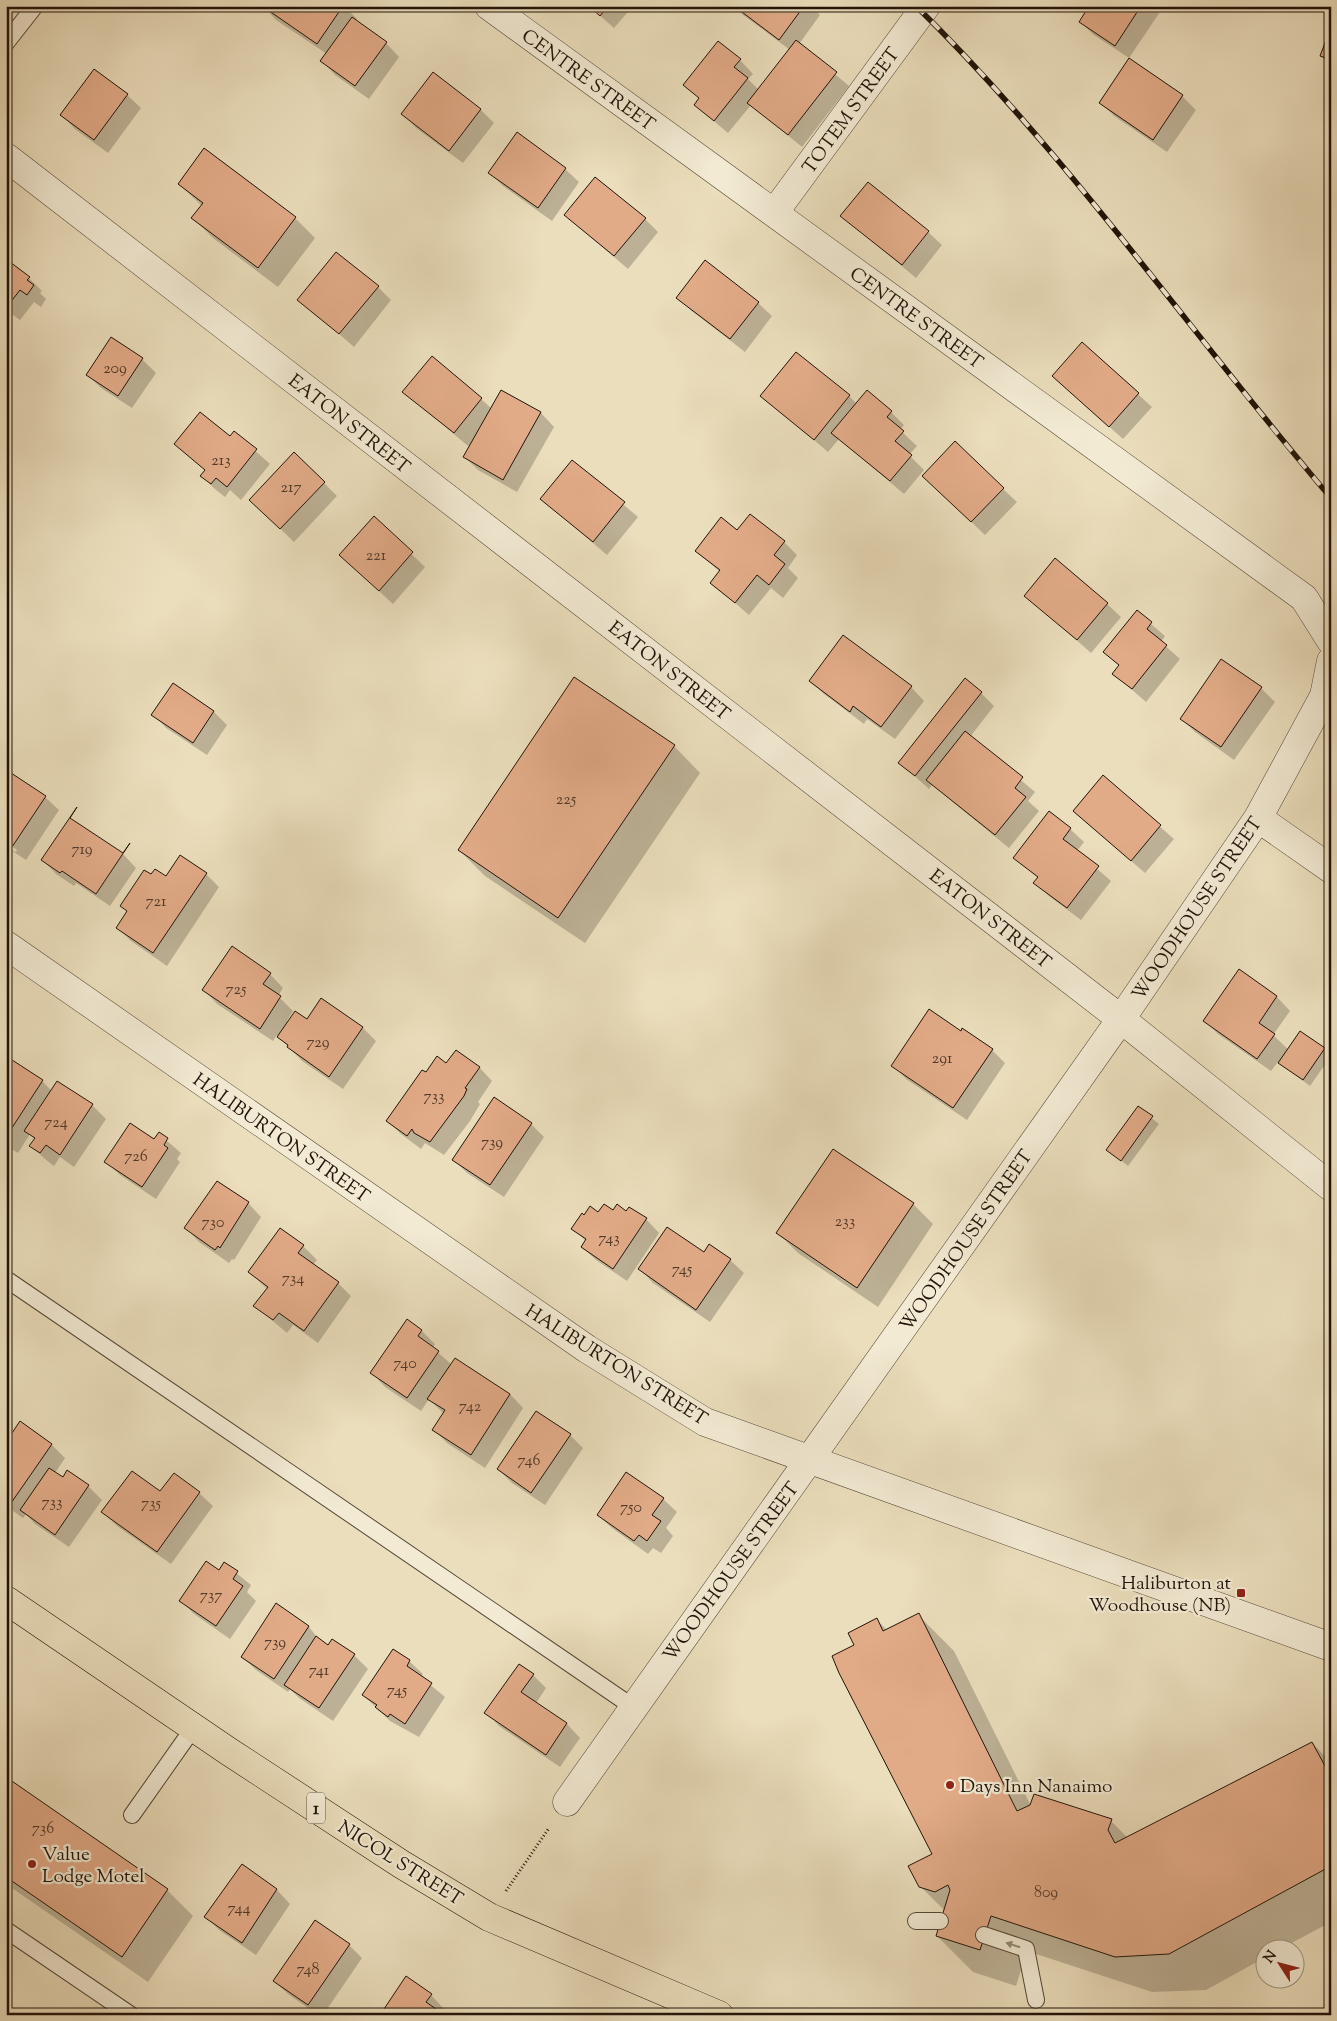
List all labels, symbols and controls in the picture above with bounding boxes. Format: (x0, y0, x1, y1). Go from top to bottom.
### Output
street label: CENTRE STREET (515, 23, 660, 139)
street label: TOTEM STREET (797, 43, 907, 180)
street label: CENTRE STREET (843, 261, 988, 377)
house number: 209 (103, 358, 127, 381)
street label: EATON STREET (282, 369, 415, 481)
house number: 213 (211, 450, 231, 473)
house number: 217 (281, 477, 301, 500)
house number: 221 (366, 545, 387, 568)
street label: EATON STREET (602, 616, 735, 728)
house number: 225 (556, 789, 577, 812)
street label: WOODHOUSE STREET (1126, 812, 1270, 1007)
house number: 719 (71, 839, 93, 862)
street label: EATON STREET (923, 864, 1056, 976)
house number: 721 (146, 891, 167, 914)
house number: 725 (226, 979, 247, 1002)
house number: 729 (306, 1032, 330, 1055)
house number: 291 (932, 1048, 953, 1071)
street label: HALIBURTON STREET (187, 1068, 375, 1211)
house number: 733 (424, 1086, 444, 1109)
house number: 724 (44, 1112, 68, 1135)
house number: 739 (481, 1132, 503, 1155)
street label: WOODHOUSE STREET (894, 1145, 1040, 1338)
house number: 726 (124, 1146, 148, 1169)
house number: 233 (835, 1211, 855, 1234)
house number: 730 (202, 1212, 224, 1235)
house number: 743 (598, 1228, 620, 1251)
house number: 745 (672, 1259, 693, 1282)
house number: 734 (282, 1268, 304, 1291)
street label: HALIBURTON STREET (519, 1299, 712, 1433)
house number: 740 (393, 1353, 417, 1376)
house number: 742 (459, 1396, 482, 1419)
house number: 746 (518, 1450, 540, 1473)
street label: WOODHOUSE STREET (658, 1477, 807, 1668)
house number: 733 (42, 1492, 62, 1515)
house number: 735 (141, 1493, 162, 1516)
house number: 750 (620, 1497, 642, 1520)
place label: Haliburton at Woodhouse (NB) (1089, 1571, 1231, 1620)
house number: 737 (200, 1585, 222, 1608)
marker: Haliburton at Woodhouse (NB) (1235, 1587, 1247, 1599)
house number: 739 (264, 1632, 286, 1655)
house number: 741 (309, 1660, 330, 1683)
house number: 745 (387, 1680, 408, 1703)
place label: Days Inn Nanaimo (960, 1774, 1112, 1801)
marker: Days Inn Nanaimo (944, 1779, 956, 1791)
road number: 1 (307, 1792, 325, 1824)
street label: NICOL STREET (332, 1815, 467, 1913)
house number: 736 (32, 1818, 54, 1841)
place label: Value Lodge Motel (42, 1842, 145, 1891)
marker: Value Lodge Motel (26, 1858, 38, 1870)
house number: 809 (1034, 1882, 1058, 1905)
house number: 744 (227, 1898, 251, 1921)
north arrow (1254, 1938, 1304, 1988)
one-way arrow (1005, 1941, 1020, 1948)
text: N (1260, 1947, 1282, 1968)
house number: 748 (297, 1959, 320, 1982)

